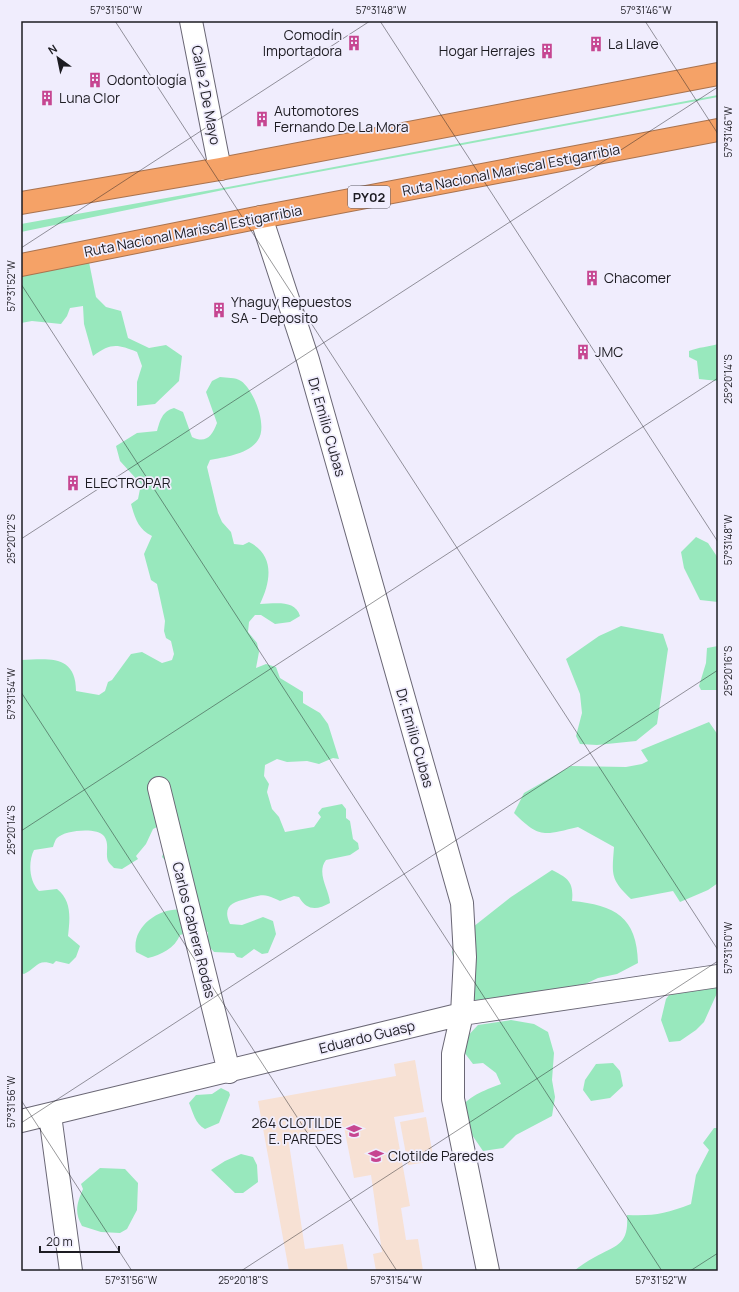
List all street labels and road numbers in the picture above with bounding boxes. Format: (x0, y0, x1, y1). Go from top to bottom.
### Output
street label: Calle 2 De Mayo (188, 44, 225, 146)
street label: Ruta Nacional Mariscal Estigarribia (400, 139, 622, 200)
road number: PY02 (348, 186, 390, 208)
street label: Ruta Nacional Mariscal Estigarribia (82, 200, 304, 261)
street label: Dr. Emilio Cubas (304, 375, 351, 479)
street label: Dr. Emilio Cubas (392, 686, 439, 790)
street label: Carlos Cabrera Rodas (168, 860, 221, 1000)
street label: Eduardo Guasp (317, 1015, 417, 1058)

